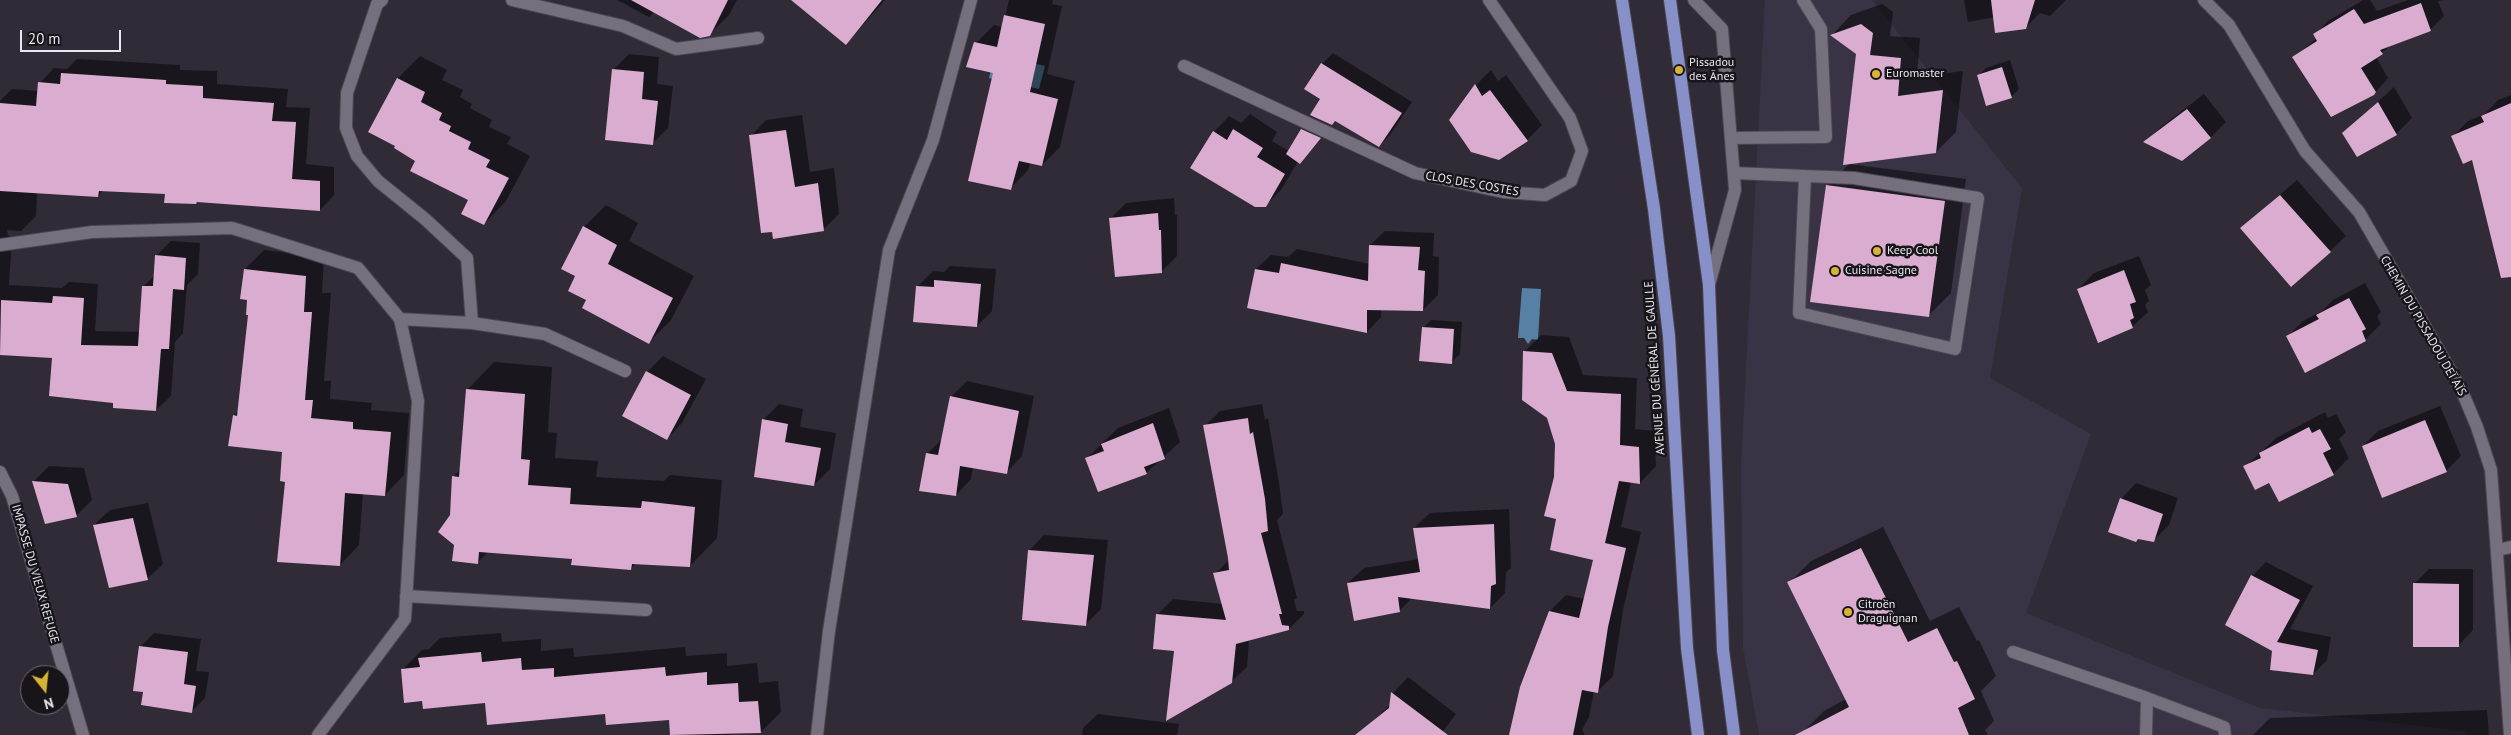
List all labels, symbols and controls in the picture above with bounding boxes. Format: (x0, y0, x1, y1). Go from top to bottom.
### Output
scale bar (22, 20, 124, 52)
text: 20 m (28, 29, 61, 48)
place label: Pissadou des Ânes (1689, 56, 1735, 84)
marker: Pissadou des Ânes (1673, 64, 1685, 76)
place label: Euromaster (1886, 67, 1944, 81)
marker: Euromaster (1870, 68, 1882, 80)
street label: CLOS DES COSTES (1424, 169, 1520, 199)
place label: Keep Cool (1887, 244, 1938, 258)
marker: Keep Cool (1871, 245, 1883, 257)
street label: CHEMIN DU PISSADOU DEÏ AÏS (2377, 253, 2469, 399)
place label: Cuisine Sagne (1845, 264, 1917, 278)
marker: Cuisine Sagne (1829, 265, 1841, 277)
street label: AVENUE DU GÉNÉRAL DE GAULLE (1642, 281, 1668, 455)
street label: IMPASSE DU VIEUX REFUGE (8, 503, 62, 645)
place label: Citroën Draguignan (1858, 598, 1918, 626)
marker: Citroën Draguignan (1842, 606, 1854, 618)
north arrow (20, 665, 70, 715)
text: N (42, 694, 56, 713)

